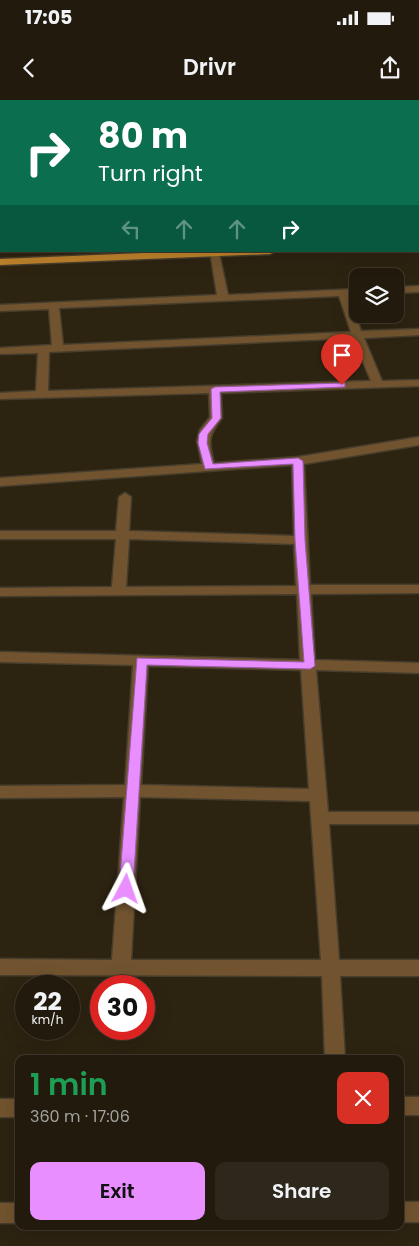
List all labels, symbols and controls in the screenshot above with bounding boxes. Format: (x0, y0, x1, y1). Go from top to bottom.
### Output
text: 17:05 (25, 4, 72, 31)
text: Drivr (183, 52, 236, 83)
icon: back (15, 54, 43, 82)
icon: share (376, 54, 404, 82)
text: 80 m (98, 111, 188, 160)
icon: right (15, 120, 80, 185)
text: Turn right (98, 158, 203, 189)
icon: left (117, 215, 145, 243)
icon: ahead (170, 215, 198, 243)
icon: ahead (223, 215, 251, 243)
icon: right (276, 215, 304, 243)
map controls (349, 268, 404, 323)
button: layers (349, 268, 404, 323)
pin (321, 334, 363, 385)
icon: arrive (328, 341, 356, 369)
position arrow (99, 862, 151, 914)
speed limit sign: 30 (90, 975, 155, 1040)
text: 22 (33, 984, 62, 1019)
text: km/h (32, 1011, 63, 1028)
text: 1 min (30, 1063, 108, 1106)
button: close (337, 1072, 389, 1124)
text: 360 m · 17:06 (30, 1105, 130, 1128)
button: Exit (30, 1162, 205, 1220)
button: Share (215, 1162, 389, 1220)

